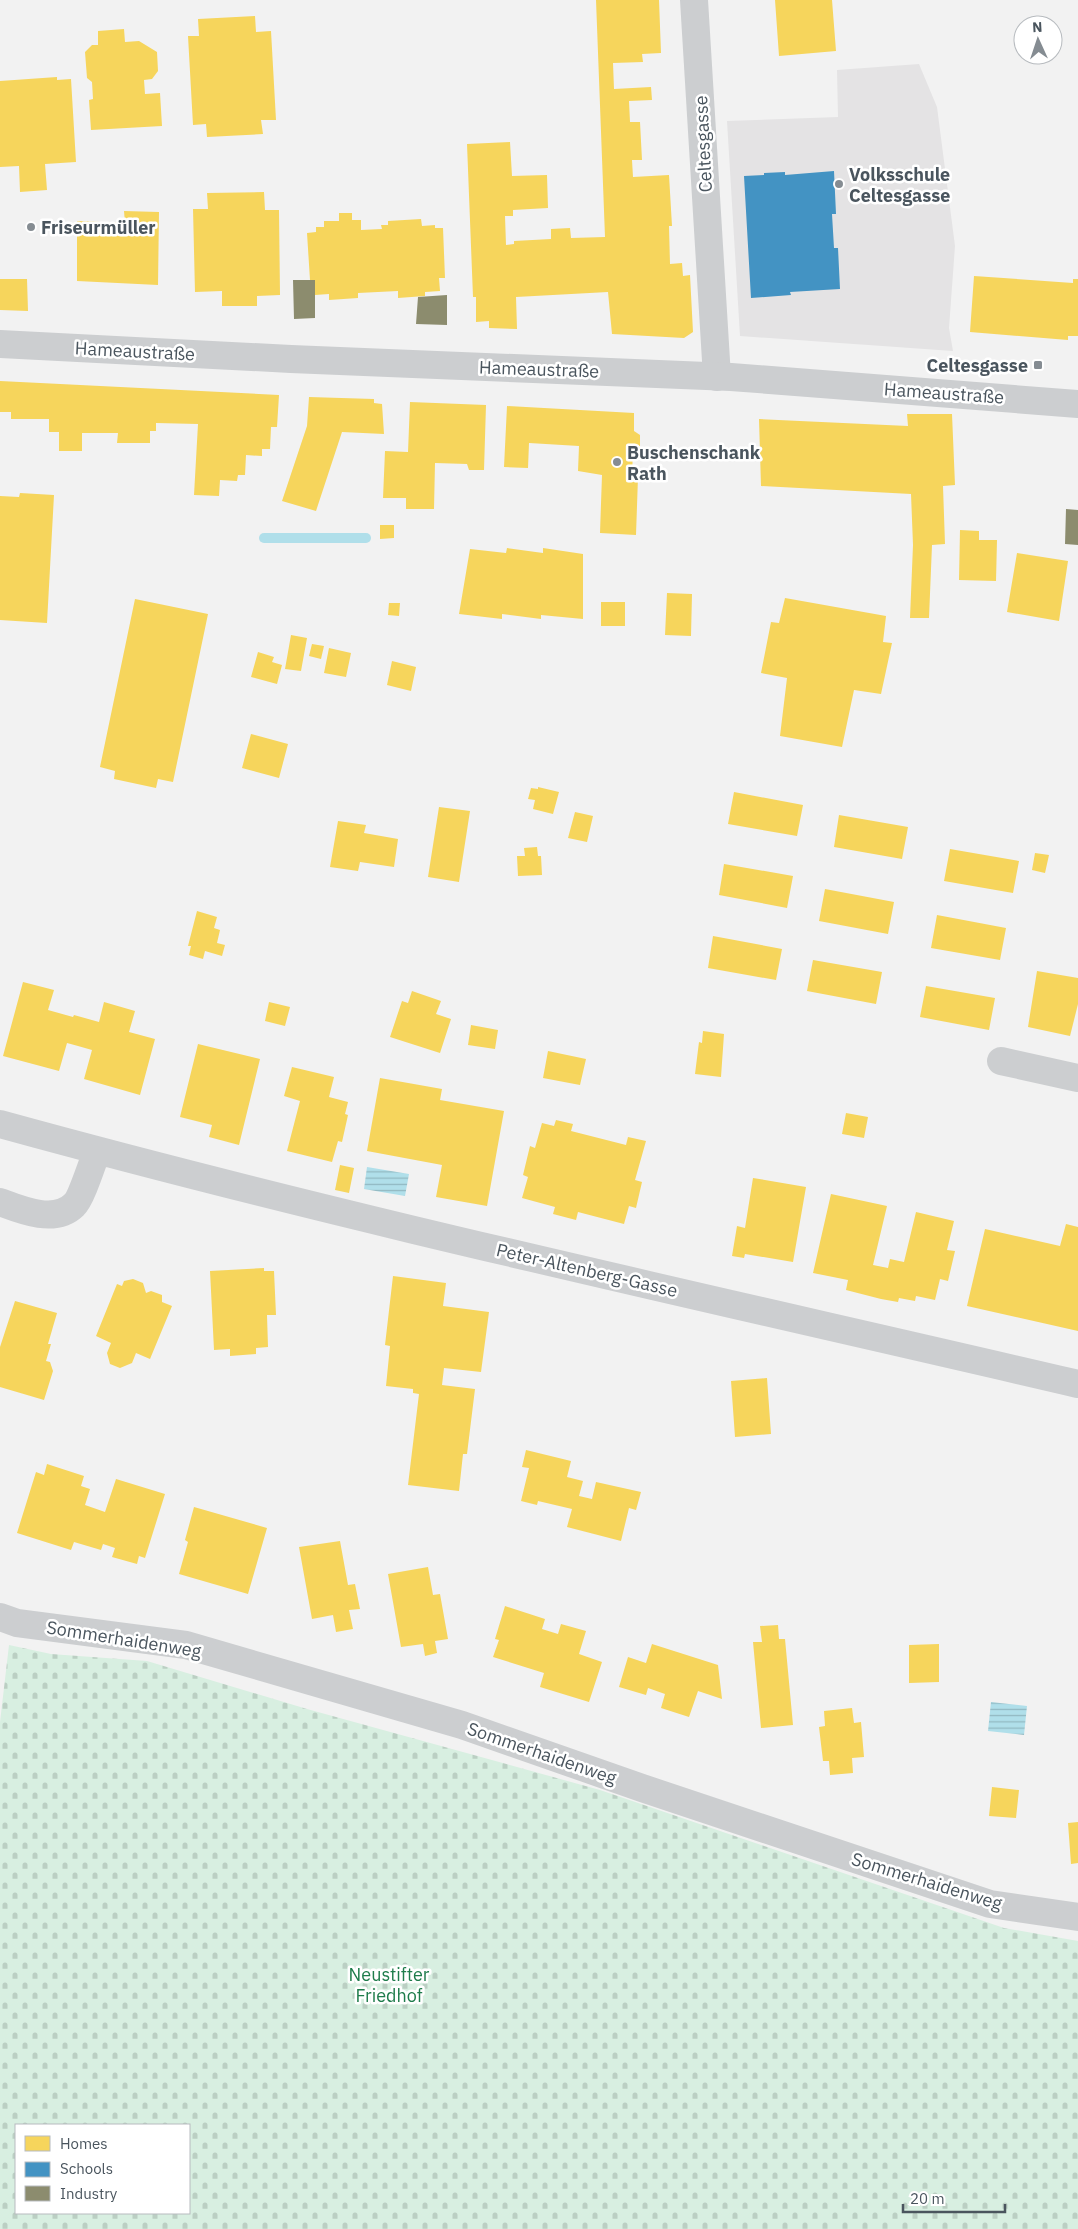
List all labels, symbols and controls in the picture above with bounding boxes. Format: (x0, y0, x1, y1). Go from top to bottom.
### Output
north arrow (1013, 15, 1063, 65)
text: N (1032, 18, 1043, 36)
street label: Celtesgasse (689, 95, 717, 193)
place label: Volksschule Celtesgasse (849, 163, 950, 207)
marker: Volksschule Celtesgasse (833, 178, 845, 190)
place label: Friseurmüller (41, 216, 156, 239)
marker: Friseurmüller (25, 221, 37, 233)
street label: Hameaustraße (74, 336, 196, 366)
place label: Celtesgasse (927, 354, 1028, 377)
street label: Hameaustraße (478, 355, 600, 383)
marker: Celtesgasse (1032, 359, 1044, 371)
street label: Hameaustraße (883, 377, 1005, 409)
place label: Buschenschank Rath (627, 441, 761, 485)
marker: Buschenschank Rath (611, 456, 623, 468)
street label: Peter-Altenberg-Gasse (494, 1238, 680, 1302)
street label: Sommerhaidenweg (45, 1615, 204, 1663)
street label: Sommerhaidenweg (464, 1717, 620, 1789)
street label: Sommerhaidenweg (849, 1847, 1006, 1915)
park label: Neustifter Friedhof (349, 1963, 430, 2007)
legend (15, 2124, 190, 2214)
text: Homes (60, 2134, 108, 2153)
text: Schools (60, 2159, 113, 2178)
scale bar (903, 2182, 1006, 2214)
text: Industry (60, 2184, 118, 2203)
text: 20 m (910, 2189, 945, 2208)

